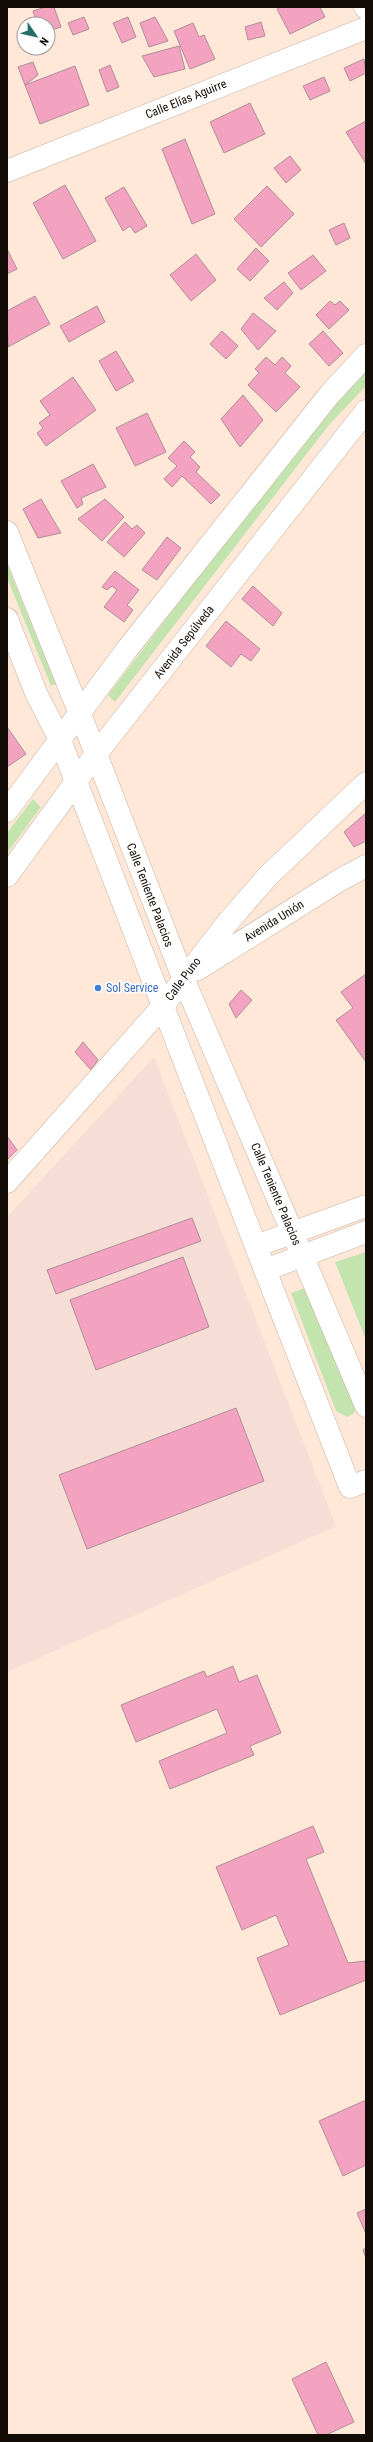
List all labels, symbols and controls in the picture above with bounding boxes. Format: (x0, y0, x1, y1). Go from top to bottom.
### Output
north arrow (16, 16, 56, 56)
text: N (36, 35, 51, 48)
street label: Calle Elías Aguirre (143, 76, 229, 122)
street label: Avenida Sepúlveda (151, 602, 217, 681)
street label: Calle Teniente Palacios (124, 841, 176, 949)
street label: Avenida Unión (242, 897, 306, 945)
street label: Calle Puno (162, 955, 204, 1003)
place label: Sol Service (106, 981, 159, 995)
marker: Sol Service (93, 983, 103, 993)
street label: Calle Teniente Palacios (248, 1141, 304, 1247)

